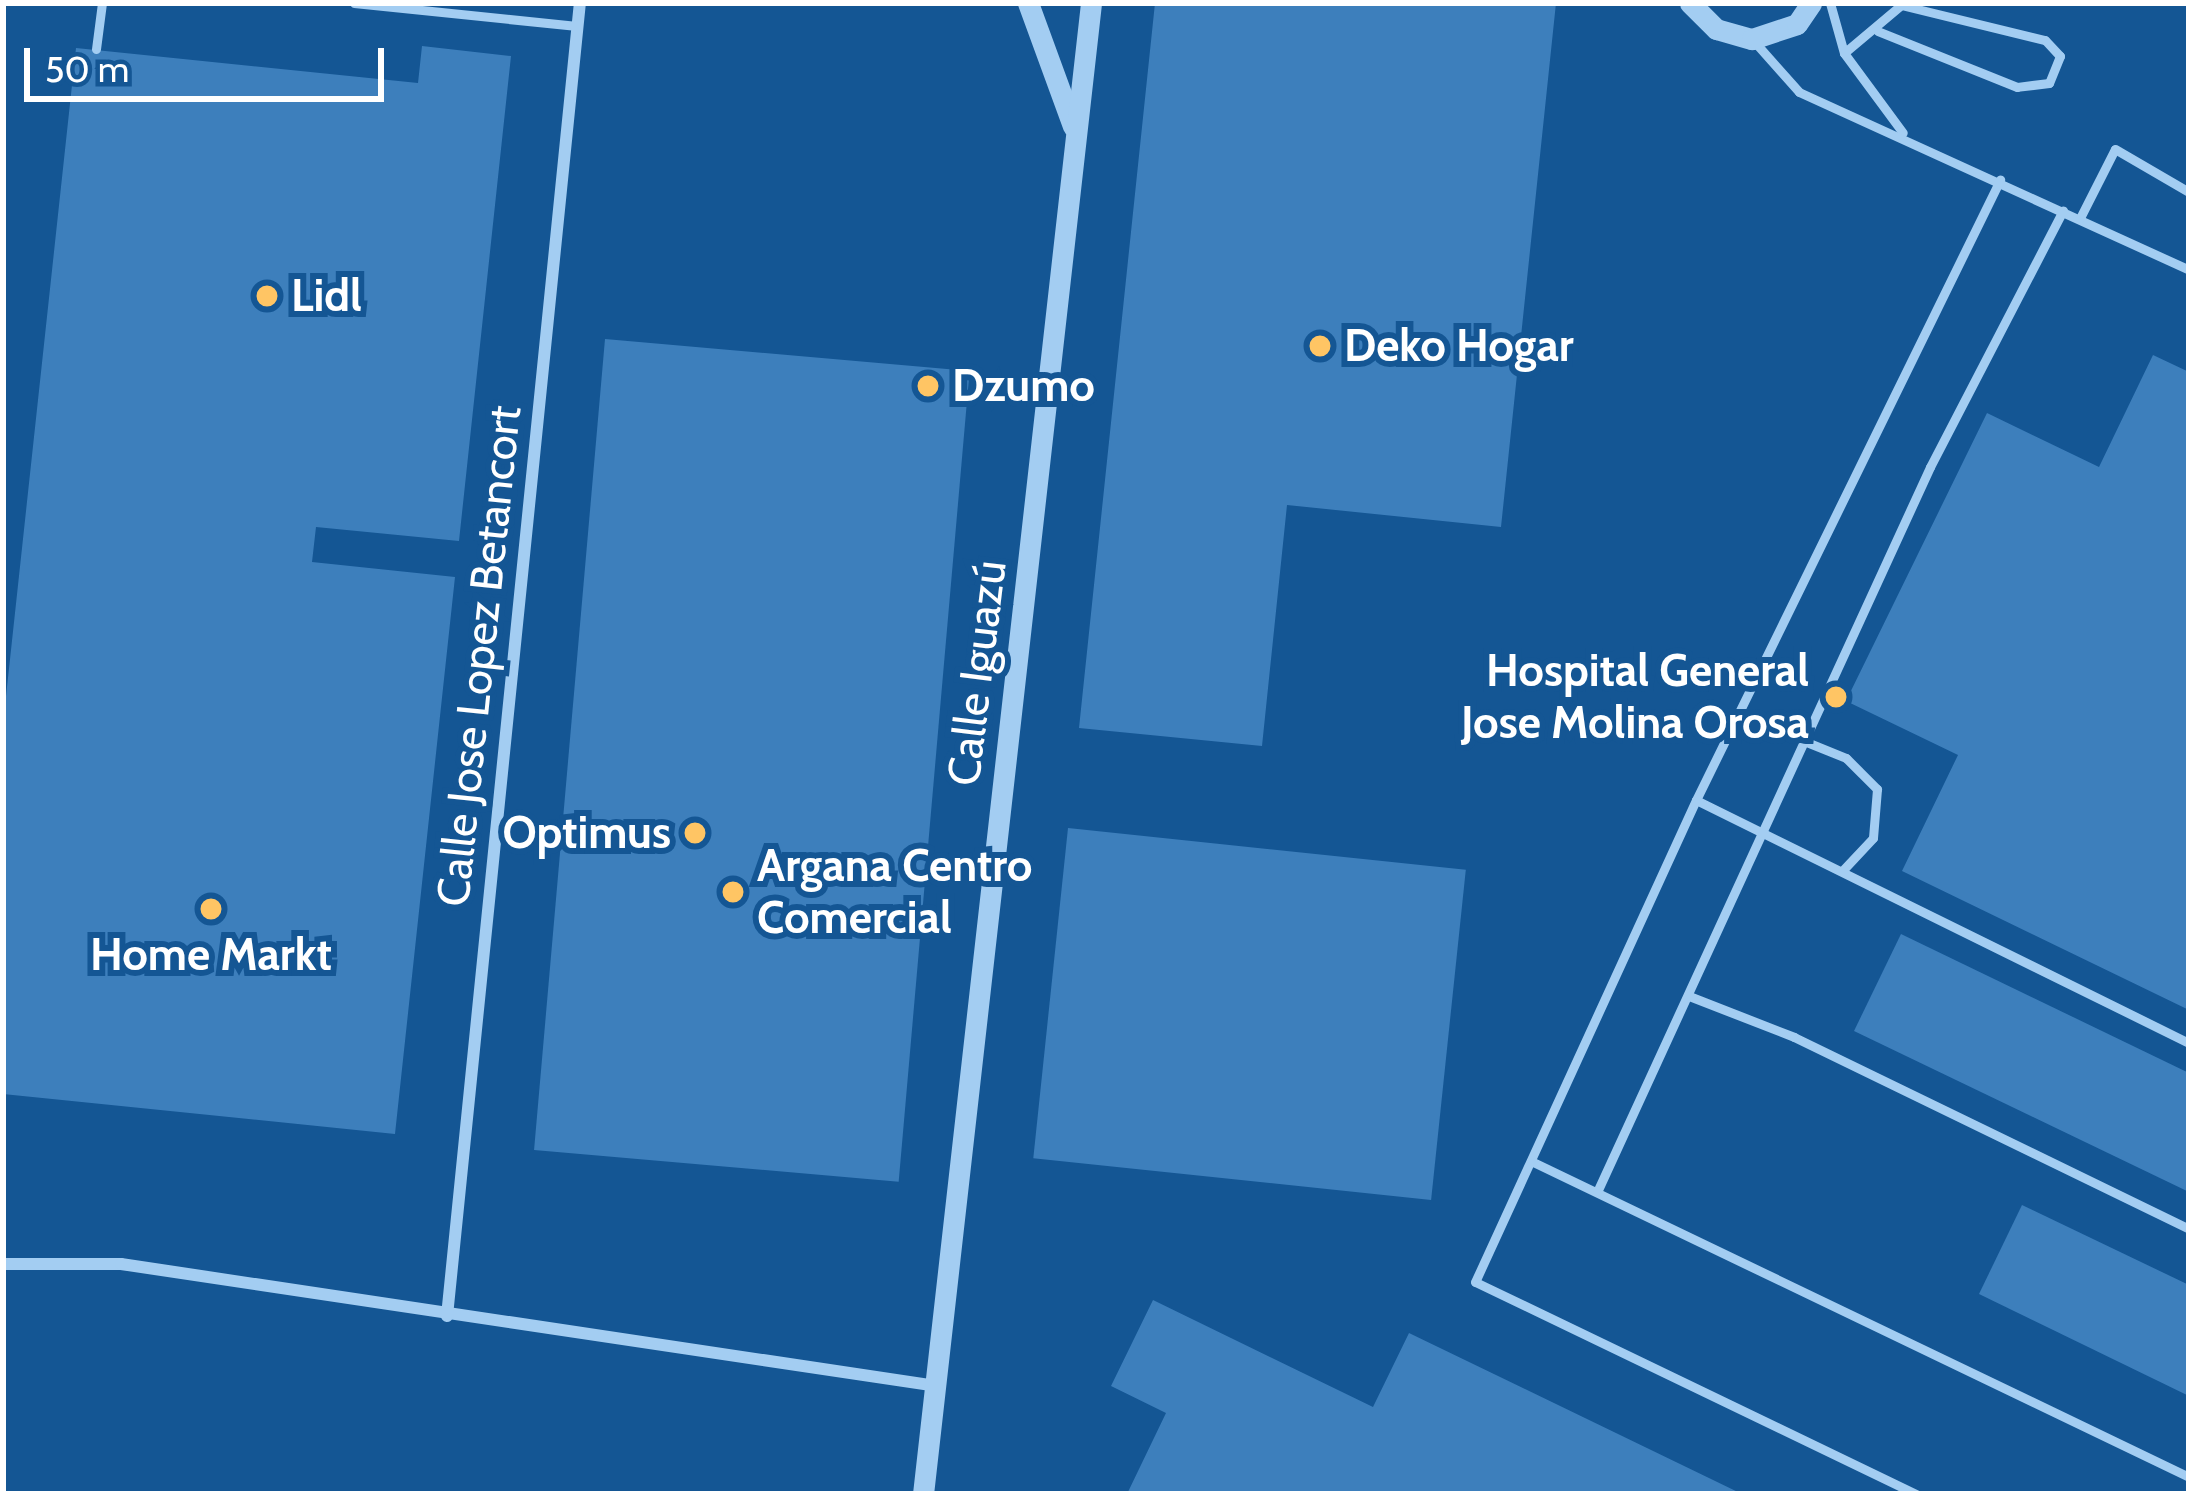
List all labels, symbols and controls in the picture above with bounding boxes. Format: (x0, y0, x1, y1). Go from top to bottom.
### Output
scale bar (30, 24, 390, 98)
text: 50 m (45, 47, 129, 91)
place label: Lidl (291, 269, 362, 323)
marker: Lidl (254, 283, 280, 309)
place label: Deko Hogar (1344, 319, 1574, 373)
marker: Deko Hogar (1307, 333, 1333, 359)
place label: Dzumo (952, 359, 1095, 413)
marker: Dzumo (915, 373, 941, 399)
street label: Calle Jose Lopez Betancort (426, 403, 532, 909)
street label: Calle Iguazú (936, 557, 1018, 789)
place label: Hospital General Jose Molina Orosa (1461, 644, 1809, 750)
marker: Hospital General Jose Molina Orosa (1820, 681, 1852, 713)
place label: Optimus (503, 806, 671, 860)
marker: Optimus (682, 820, 708, 846)
place label: Argana Centro Comercial (757, 839, 1032, 945)
marker: Argana Centro Comercial (720, 879, 746, 905)
marker: Home Markt (198, 896, 224, 922)
place label: Home Markt (90, 928, 332, 982)

